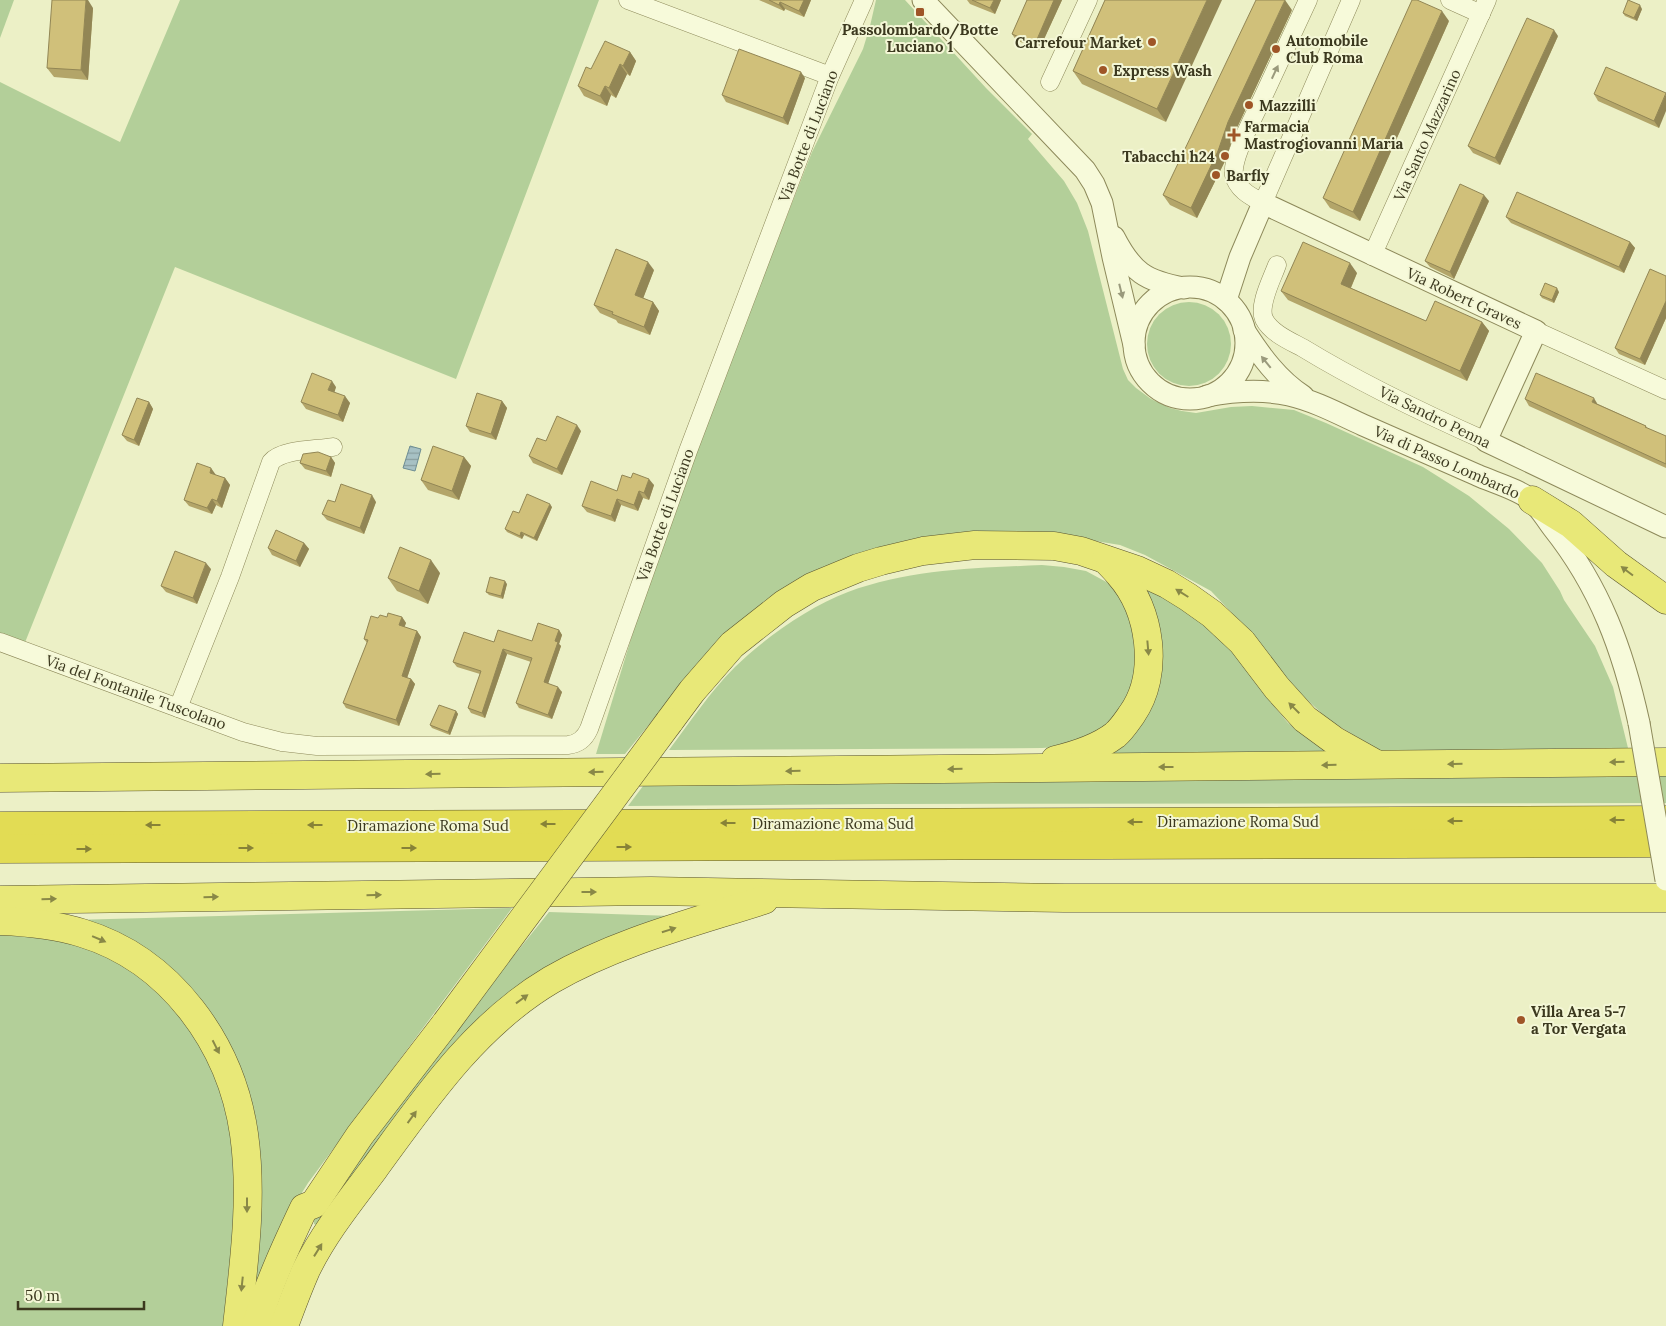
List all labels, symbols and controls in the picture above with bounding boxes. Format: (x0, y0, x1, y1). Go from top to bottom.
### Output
marker: Passolombardo/Botte Luciano 1 (914, 6, 926, 18)
place label: Passolombardo/Botte Luciano 1 (842, 20, 998, 56)
place label: Automobile Club Roma (1286, 31, 1368, 67)
place label: Carrefour Market (1015, 33, 1143, 52)
marker: Carrefour Market (1146, 36, 1158, 48)
marker: Automobile Club Roma (1270, 43, 1282, 55)
place label: Express Wash (1113, 61, 1213, 80)
marker: Express Wash (1097, 64, 1109, 76)
one-way arrow (1271, 65, 1279, 79)
street label: Via Santo Mazzarino (1389, 66, 1465, 205)
street label: Via Botte di Luciano (774, 67, 842, 206)
place label: Mazzilli (1259, 96, 1316, 115)
marker: Mazzilli (1243, 99, 1255, 111)
place label: Farmacia Mastrogiovanni Maria (1244, 117, 1404, 153)
marker: Farmacia Mastrogiovanni Maria (1228, 129, 1240, 141)
place label: Tabacchi h24 (1122, 147, 1215, 166)
marker: Tabacchi h24 (1219, 150, 1231, 162)
place label: Barfly (1226, 166, 1270, 185)
marker: Barfly (1210, 169, 1222, 181)
street label: Via Robert Graves (1403, 263, 1525, 333)
one-way arrow (1117, 283, 1125, 298)
one-way arrow (1261, 356, 1272, 369)
street label: Via Sandro Penna (1375, 381, 1494, 452)
street label: Via di Passo Lombardo (1370, 421, 1523, 503)
street label: Via Botte di Luciano (632, 446, 698, 585)
one-way arrow (1621, 566, 1634, 577)
one-way arrow (1175, 588, 1188, 597)
one-way arrow (1145, 641, 1153, 657)
street label: Via del Fontanile Tuscolano (42, 650, 229, 734)
one-way arrow (1288, 702, 1300, 714)
one-way arrow (1609, 758, 1625, 766)
one-way arrow (1447, 760, 1463, 768)
one-way arrow (1321, 762, 1337, 770)
one-way arrow (1158, 763, 1174, 771)
one-way arrow (947, 765, 963, 773)
one-way arrow (785, 767, 801, 775)
one-way arrow (587, 768, 603, 776)
one-way arrow (425, 770, 441, 778)
street label: Diramazione Roma Sud (1157, 812, 1319, 831)
street label: Diramazione Roma Sud (752, 814, 914, 833)
street label: Diramazione Roma Sud (347, 816, 509, 835)
one-way arrow (1609, 816, 1625, 824)
one-way arrow (1447, 817, 1463, 825)
one-way arrow (1127, 818, 1143, 826)
one-way arrow (719, 819, 735, 827)
one-way arrow (539, 820, 555, 828)
one-way arrow (144, 821, 160, 829)
one-way arrow (307, 821, 323, 829)
one-way arrow (616, 843, 632, 851)
one-way arrow (238, 844, 254, 852)
one-way arrow (401, 844, 417, 852)
one-way arrow (76, 845, 92, 853)
one-way arrow (581, 888, 597, 896)
one-way arrow (366, 890, 382, 898)
one-way arrow (203, 893, 219, 901)
one-way arrow (41, 895, 57, 903)
one-way arrow (661, 926, 676, 933)
one-way arrow (92, 935, 106, 943)
one-way arrow (515, 994, 529, 1004)
place label: Villa Area 5-7 a Tor Vergata (1531, 1002, 1626, 1038)
marker: Villa Area 5-7 a Tor Vergata (1515, 1014, 1527, 1026)
one-way arrow (212, 1040, 220, 1054)
one-way arrow (407, 1110, 417, 1124)
one-way arrow (243, 1197, 251, 1213)
one-way arrow (313, 1243, 322, 1256)
one-way arrow (237, 1276, 245, 1292)
scale bar (18, 1278, 144, 1310)
text: 50 m (25, 1286, 60, 1305)

